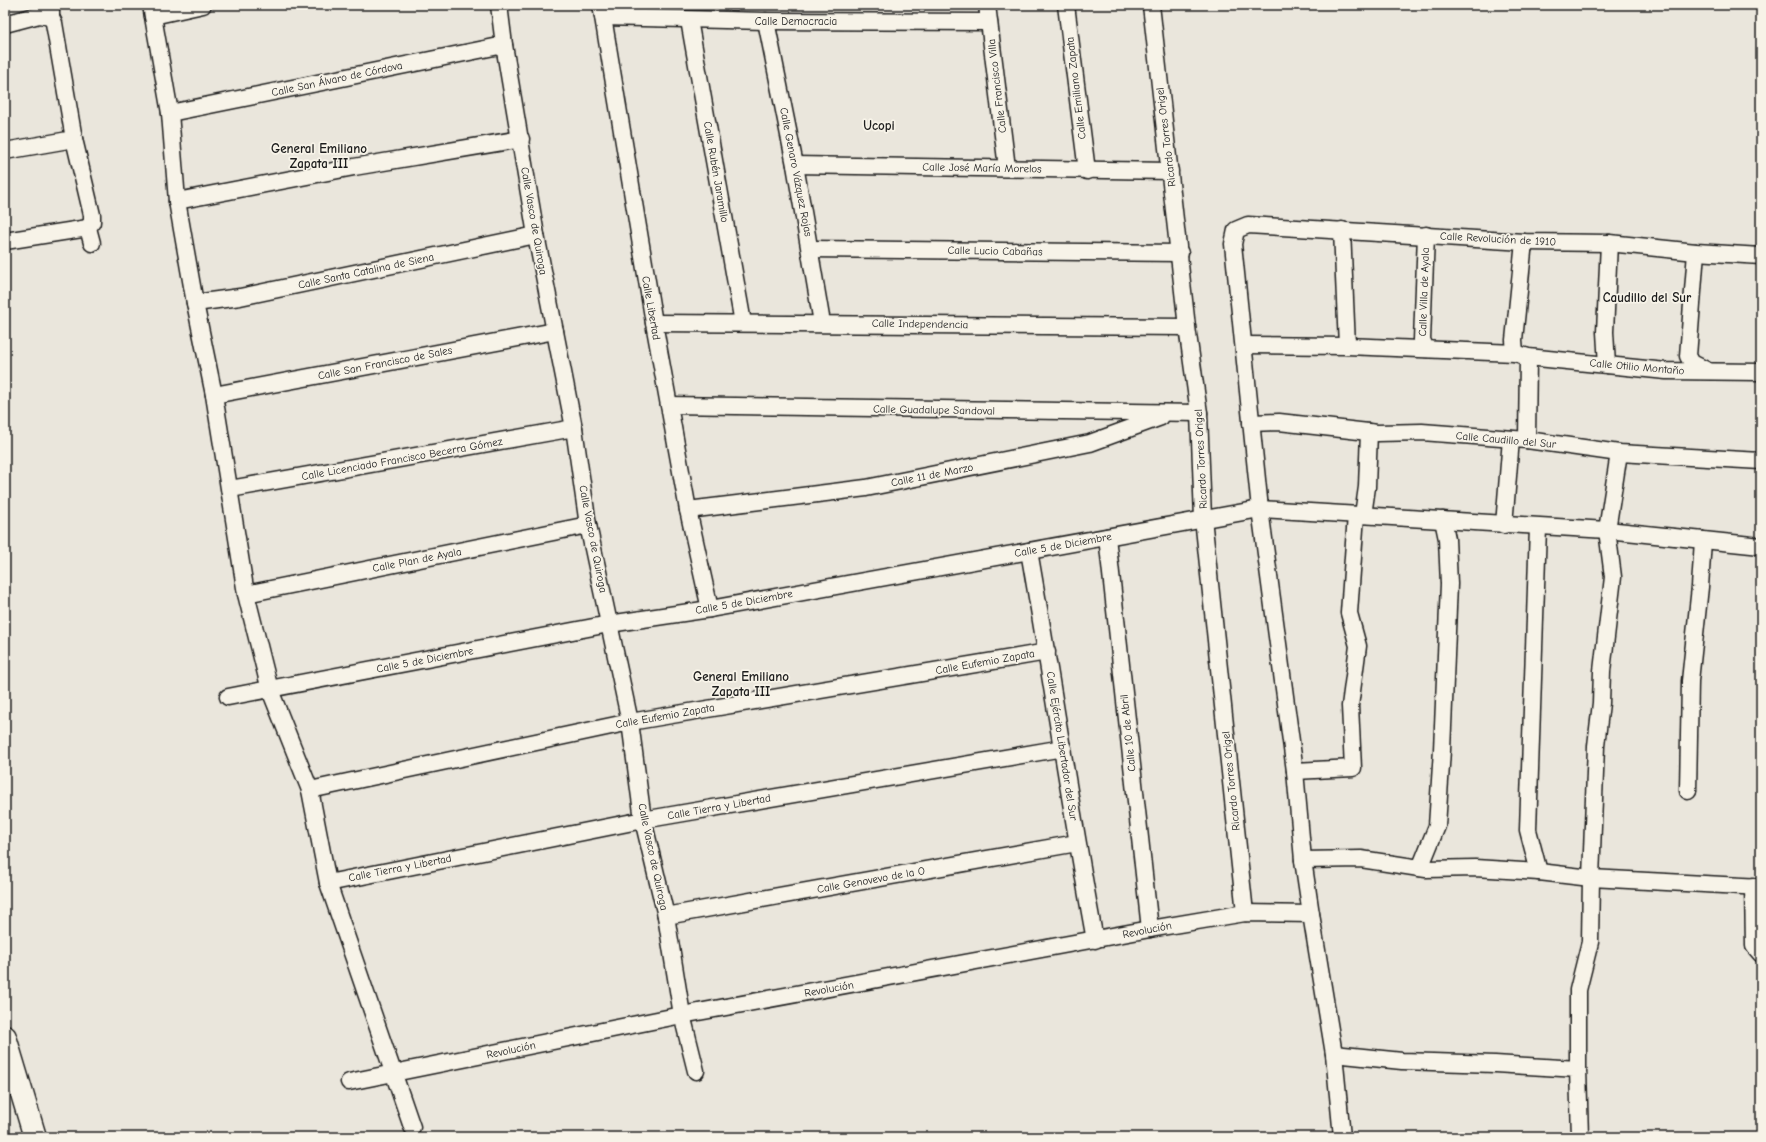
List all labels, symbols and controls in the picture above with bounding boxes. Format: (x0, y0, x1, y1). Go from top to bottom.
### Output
street label: Calle Democracia (755, 15, 837, 28)
street label: Calle Emiliano Zapata (1063, 36, 1089, 140)
street label: Calle Francisco Villa (985, 38, 1009, 134)
street label: Calle San Álvaro de Córdova (270, 58, 404, 99)
street label: Ricardo Torres Origel (1153, 87, 1179, 187)
street label: Calle Genaro Vázquez Rojas (777, 106, 815, 238)
district label: Ucopi (863, 118, 895, 133)
street label: Calle Rubén Jaramillo (701, 120, 731, 224)
district label: General Emiliano Zapata III (271, 141, 367, 171)
street label: Calle José María Morelos (922, 160, 1042, 176)
street label: Calle Vasco de Quiroga (518, 166, 550, 276)
street label: Calle Revolución de 1910 (1440, 229, 1556, 249)
street label: Calle Lucio Cabañas (947, 244, 1043, 258)
street label: Calle Villa de Ayala (1416, 247, 1432, 337)
street label: Calle Santa Catalina de Siena (297, 250, 435, 292)
street label: Calle Libertad (639, 275, 663, 341)
district label: Caudillo del Sur (1603, 290, 1692, 305)
street label: Calle Independencia (872, 317, 968, 331)
street label: Calle San Francisco de Sales (317, 344, 454, 382)
street label: Calle Otilio Montaño (1589, 356, 1685, 378)
street label: Calle Guadalupe Sandoval (873, 402, 995, 418)
street label: Ricardo Torres Origel (1192, 409, 1210, 509)
street label: Calle Caudillo del Sur (1455, 429, 1557, 451)
street label: Calle Licenciado Francisco Becerra Gómez (301, 435, 504, 483)
street label: Calle 11 de Marzo (890, 461, 974, 489)
street label: Calle Vasco de Quiroga (576, 484, 610, 594)
street label: Calle 5 de Diciembre (1013, 530, 1113, 560)
street label: Calle Plan de Ayala (371, 545, 463, 575)
street label: Calle 5 de Diciembre (694, 587, 794, 617)
street label: Calle 5 de Diciembre (375, 644, 475, 676)
street label: Calle Eufemio Zapata (935, 647, 1035, 677)
district label: General Emiliano Zapata III (693, 669, 789, 699)
street label: Calle Ejército Libertador del Sur (1044, 671, 1080, 822)
street label: Calle 10 de Abril (1117, 694, 1139, 772)
street label: Calle Eufemio Zapata (615, 701, 715, 731)
street label: Ricardo Torres Origel (1219, 731, 1243, 831)
street label: Calle Tierra y Libertad (666, 791, 772, 822)
street label: Calle Vasco de Quiroga (635, 802, 671, 912)
street label: Calle Tierra y Libertad (347, 852, 453, 884)
street label: Calle Genovevo de la O (816, 864, 926, 896)
street label: Revolución (1121, 919, 1173, 941)
street label: Revolución (803, 978, 855, 1000)
street label: Revolución (485, 1038, 537, 1062)

